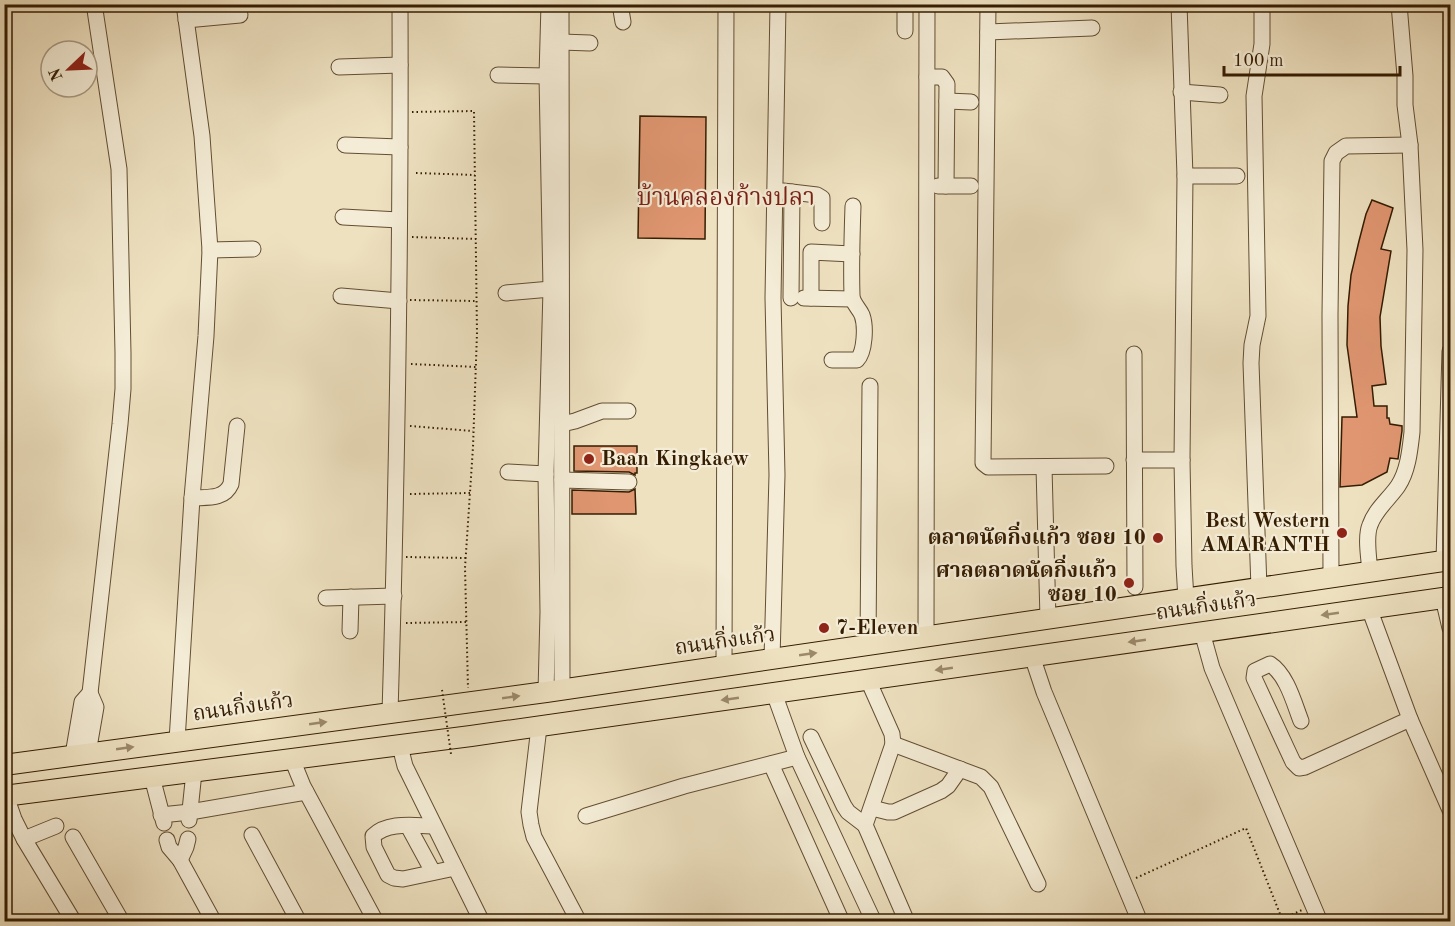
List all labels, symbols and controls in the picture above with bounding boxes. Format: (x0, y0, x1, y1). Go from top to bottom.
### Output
north arrow (39, 39, 99, 99)
scale bar (1224, 39, 1400, 77)
text: 100 m (1233, 52, 1284, 70)
text: N (47, 65, 67, 83)
district label: บ้านคลองก้างปลา (637, 183, 815, 211)
place label: Baan Kingkaew (601, 449, 749, 470)
marker: Baan Kingkaew (582, 452, 596, 466)
place label: Best Western AMARANTH (1200, 511, 1330, 556)
place label: ตลาดนัดกิ่งแก้ว ซอย 10 (928, 521, 1146, 549)
marker: Best Western AMARANTH (1335, 526, 1349, 540)
marker: ตลาดนัดกิ่งแก้ว ซอย 10 (1151, 531, 1165, 545)
place label: ศาลตลาดนัดกิ่งแก้ว ซอย 10 (936, 554, 1117, 606)
marker: ศาลตลาดนัดกิ่งแก้ว ซอย 10 (1122, 576, 1136, 590)
street label: ถนนกิ่งแก้ว (1153, 583, 1258, 624)
one-way arrow (1321, 609, 1340, 618)
street label: ถนนกิ่งแก้ว (672, 618, 777, 659)
place label: 7-Eleven (836, 618, 918, 639)
marker: 7-Eleven (817, 621, 831, 635)
one-way arrow (1128, 637, 1147, 646)
one-way arrow (799, 650, 818, 659)
one-way arrow (935, 664, 954, 673)
street label: ถนนกิ่งแก้ว (190, 684, 295, 725)
one-way arrow (502, 692, 521, 701)
one-way arrow (721, 695, 740, 704)
one-way arrow (309, 718, 328, 727)
one-way arrow (115, 744, 134, 753)

